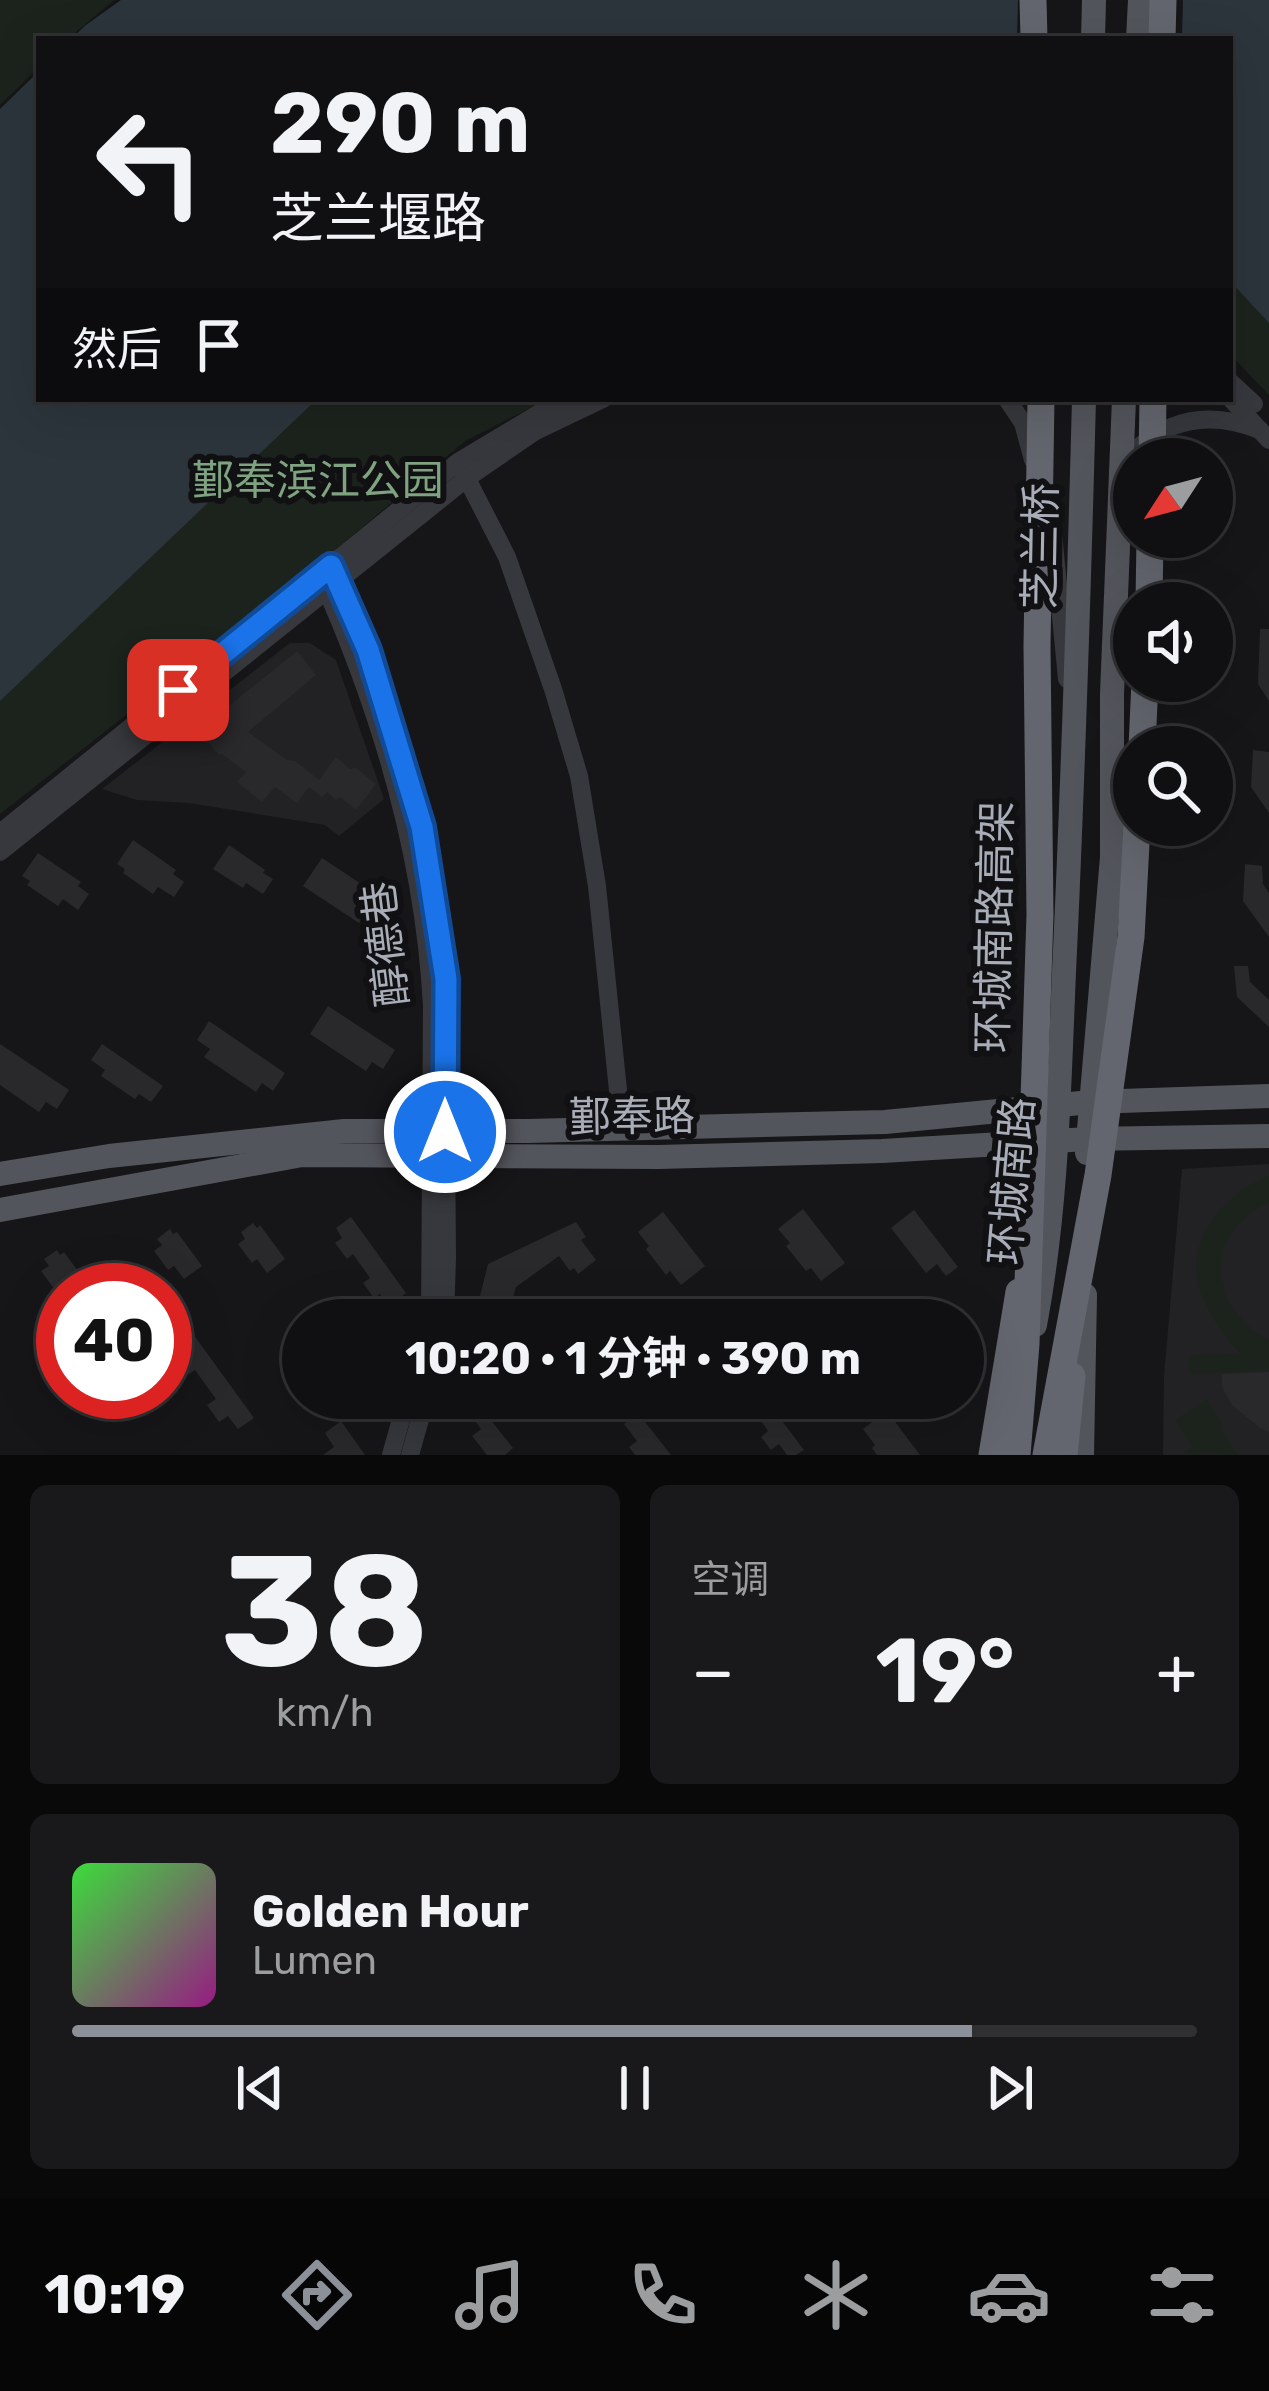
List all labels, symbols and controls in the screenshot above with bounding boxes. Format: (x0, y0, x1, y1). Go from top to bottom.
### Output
text: 290 m (270, 73, 530, 173)
icon: left (72, 84, 228, 240)
text: 芝兰堰路 (270, 187, 486, 251)
icon: arrive (186, 312, 252, 378)
text: 然后 (72, 323, 162, 376)
north arrow (1113, 438, 1233, 558)
map controls (1113, 438, 1233, 846)
park label: 鄞奉滨江公园 (192, 456, 444, 506)
street label: 芝兰桥 (1015, 483, 1067, 609)
button: sound (1113, 582, 1233, 702)
pin (127, 639, 229, 741)
icon: arrive (145, 657, 211, 723)
button: search (1113, 726, 1233, 846)
street label: 环城南路高架 (968, 801, 1022, 1053)
street label: 醇德巷 (354, 878, 418, 1010)
position arrow (382, 1069, 508, 1195)
street label: 鄞奉路 (569, 1091, 695, 1143)
street label: 环城南路 (980, 1095, 1044, 1267)
speed limit sign: 40 (36, 1263, 192, 1419)
text: 10:20 · 1 分钟 · 390 m (405, 1332, 861, 1385)
text: 38 (221, 1519, 429, 1704)
text: 空调 (692, 1557, 770, 1603)
text: 19° (875, 1618, 1015, 1725)
text: − (692, 1632, 734, 1711)
text: + (1156, 1632, 1197, 1711)
text: km/h (276, 1690, 373, 1736)
text: Golden Hour (252, 1885, 529, 1938)
text: Lumen (252, 1938, 377, 1984)
icon: previous (227, 2055, 293, 2121)
icon: pause (602, 2055, 668, 2121)
icon: next (977, 2055, 1043, 2121)
icon: directions (275, 2253, 359, 2337)
icon: music (448, 2253, 532, 2337)
icon: phone (621, 2253, 705, 2337)
icon: climate (794, 2253, 878, 2337)
icon: car (967, 2253, 1051, 2337)
icon: filters (1140, 2253, 1224, 2337)
text: 10:19 (45, 2263, 185, 2327)

